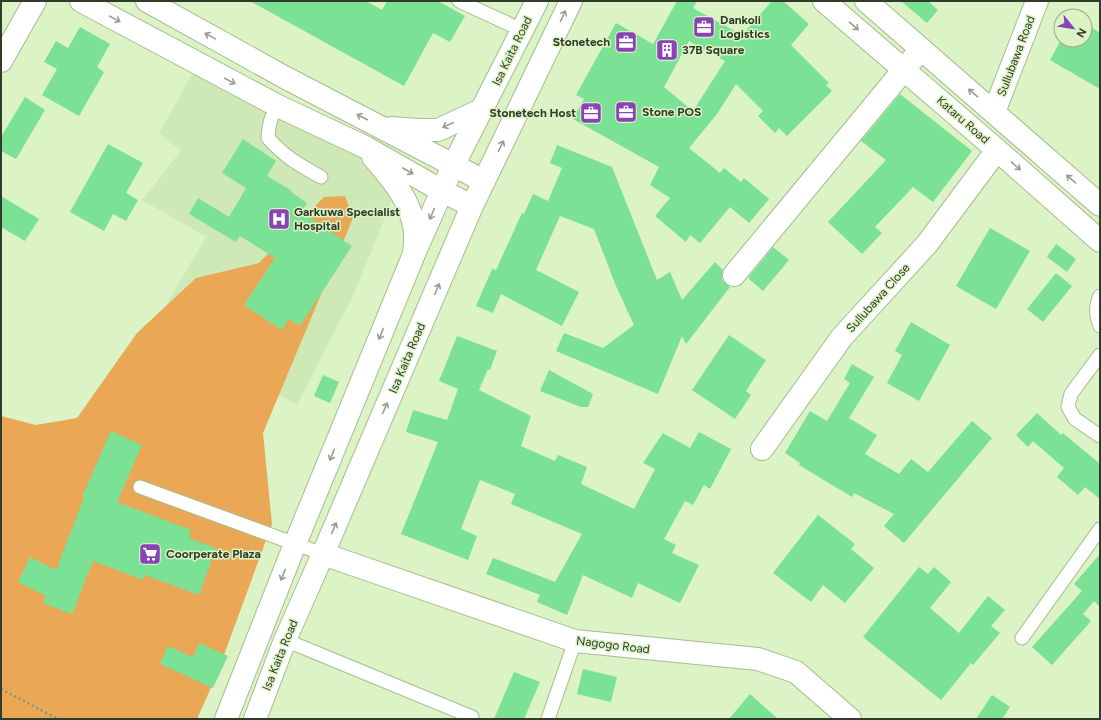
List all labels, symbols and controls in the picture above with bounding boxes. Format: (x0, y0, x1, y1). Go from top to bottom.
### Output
north arrow (1053, 8, 1093, 48)
one-way arrow (560, 10, 567, 22)
place label: Dankoli Logistics (720, 13, 770, 41)
street label: Isa Kaita Road (489, 14, 535, 88)
office icon: Dankoli Logistics (691, 14, 717, 40)
street label: Sullubawa Road (994, 14, 1038, 98)
one-way arrow (109, 16, 121, 24)
one-way arrow (848, 22, 859, 31)
text: N (1073, 26, 1089, 40)
office icon: Stonetech (613, 29, 639, 55)
one-way arrow (205, 32, 217, 40)
place label: Stonetech (553, 35, 610, 49)
building icon: 37B Square (654, 37, 680, 63)
place label: 37B Square (682, 43, 745, 57)
one-way arrow (224, 77, 236, 85)
one-way arrow (968, 89, 978, 98)
street label: Kataru Road (934, 93, 992, 147)
office icon: Stone POS (613, 99, 639, 125)
office icon: Stonetech Host (578, 100, 604, 126)
place label: Stone POS (642, 105, 701, 119)
place label: Stonetech Host (490, 106, 576, 120)
one-way arrow (357, 113, 369, 120)
one-way arrow (442, 122, 454, 129)
one-way arrow (498, 140, 505, 152)
one-way arrow (1010, 162, 1021, 171)
one-way arrow (402, 168, 414, 176)
one-way arrow (1066, 175, 1076, 184)
place label: Garkuwa Specialist Hospital (294, 205, 400, 233)
hospital icon: Garkuwa Specialist Hospital (266, 206, 292, 232)
one-way arrow (427, 208, 435, 220)
street label: Sullubawa Close (843, 260, 913, 335)
one-way arrow (433, 283, 441, 295)
street label: Isa Kaita Road (386, 321, 428, 395)
one-way arrow (377, 328, 385, 340)
one-way arrow (382, 403, 390, 415)
one-way arrow (328, 448, 335, 460)
one-way arrow (331, 522, 338, 534)
supermarket icon: Coorperate Plaza (137, 541, 163, 567)
place label: Coorperate Plaza (166, 547, 261, 561)
one-way arrow (278, 568, 286, 580)
street label: Isa Kaita Road (259, 617, 301, 693)
street label: Nagogo Road (575, 634, 651, 656)

